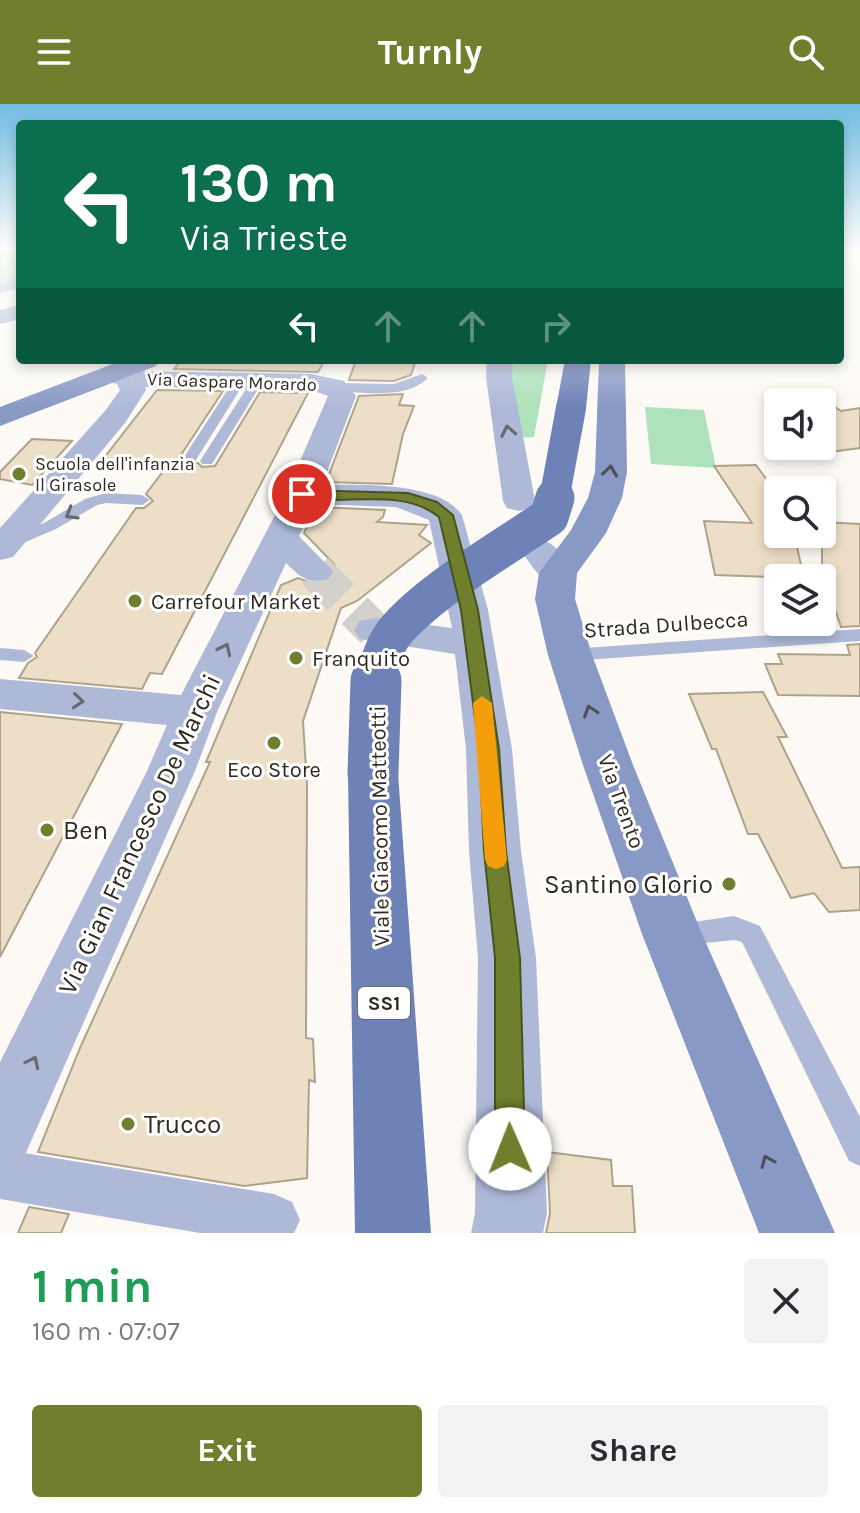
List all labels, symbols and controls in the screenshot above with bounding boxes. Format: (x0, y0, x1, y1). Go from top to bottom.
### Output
icon: menu (32, 30, 76, 74)
icon: search (784, 30, 828, 74)
text: Turnly (378, 31, 482, 73)
text: 130 m (180, 150, 338, 215)
icon: left (48, 152, 152, 256)
text: Via Trieste (180, 217, 348, 259)
icon: left (282, 304, 326, 348)
icon: ahead (366, 304, 410, 348)
icon: ahead (450, 304, 494, 348)
icon: right (534, 304, 578, 348)
street label: Via Gaspare Morardo (147, 368, 317, 396)
map controls (764, 388, 836, 636)
button: sound (764, 388, 836, 460)
one-way arrow (500, 424, 517, 438)
place label: Scuola dell'infanzia Il Girasole (35, 453, 195, 496)
pin (268, 460, 336, 528)
one-way arrow (601, 464, 618, 478)
marker: Scuola dell'infanzia Il Girasole (10, 465, 28, 483)
icon: arrive (280, 472, 324, 516)
button: search (764, 476, 836, 548)
one-way arrow (65, 504, 80, 520)
button: layers (764, 564, 836, 636)
place label: Carrefour Market (151, 589, 321, 615)
marker: Carrefour Market (126, 592, 144, 610)
street label: Strada Dulbecca (583, 606, 749, 644)
one-way arrow (216, 642, 231, 657)
place label: Franquito (312, 646, 410, 672)
marker: Franquito (287, 649, 305, 667)
street label: Via Gian Francesco De Marchi (51, 669, 227, 999)
one-way arrow (72, 693, 85, 710)
street label: Viale Giacomo Matteotti (365, 705, 395, 947)
one-way arrow (583, 705, 599, 719)
marker: Eco Store (265, 734, 283, 752)
street label: Via Trento (592, 751, 650, 852)
place label: Eco Store (227, 757, 321, 783)
place label: Ben (63, 815, 108, 846)
marker: Ben (38, 821, 56, 839)
place label: Santino Glorio (544, 869, 713, 900)
marker: Santino Glorio (720, 875, 738, 893)
road number: SS1 (358, 987, 410, 1019)
one-way arrow (23, 1056, 39, 1070)
position arrow (468, 1107, 552, 1191)
place label: Trucco (144, 1109, 221, 1140)
marker: Trucco (119, 1115, 137, 1133)
one-way arrow (760, 1155, 777, 1169)
text: 1 min (32, 1258, 152, 1314)
button: close (744, 1259, 828, 1343)
text: 160 m · 07:07 (32, 1316, 180, 1347)
button: Exit (32, 1405, 422, 1497)
button: Share (438, 1405, 828, 1497)

